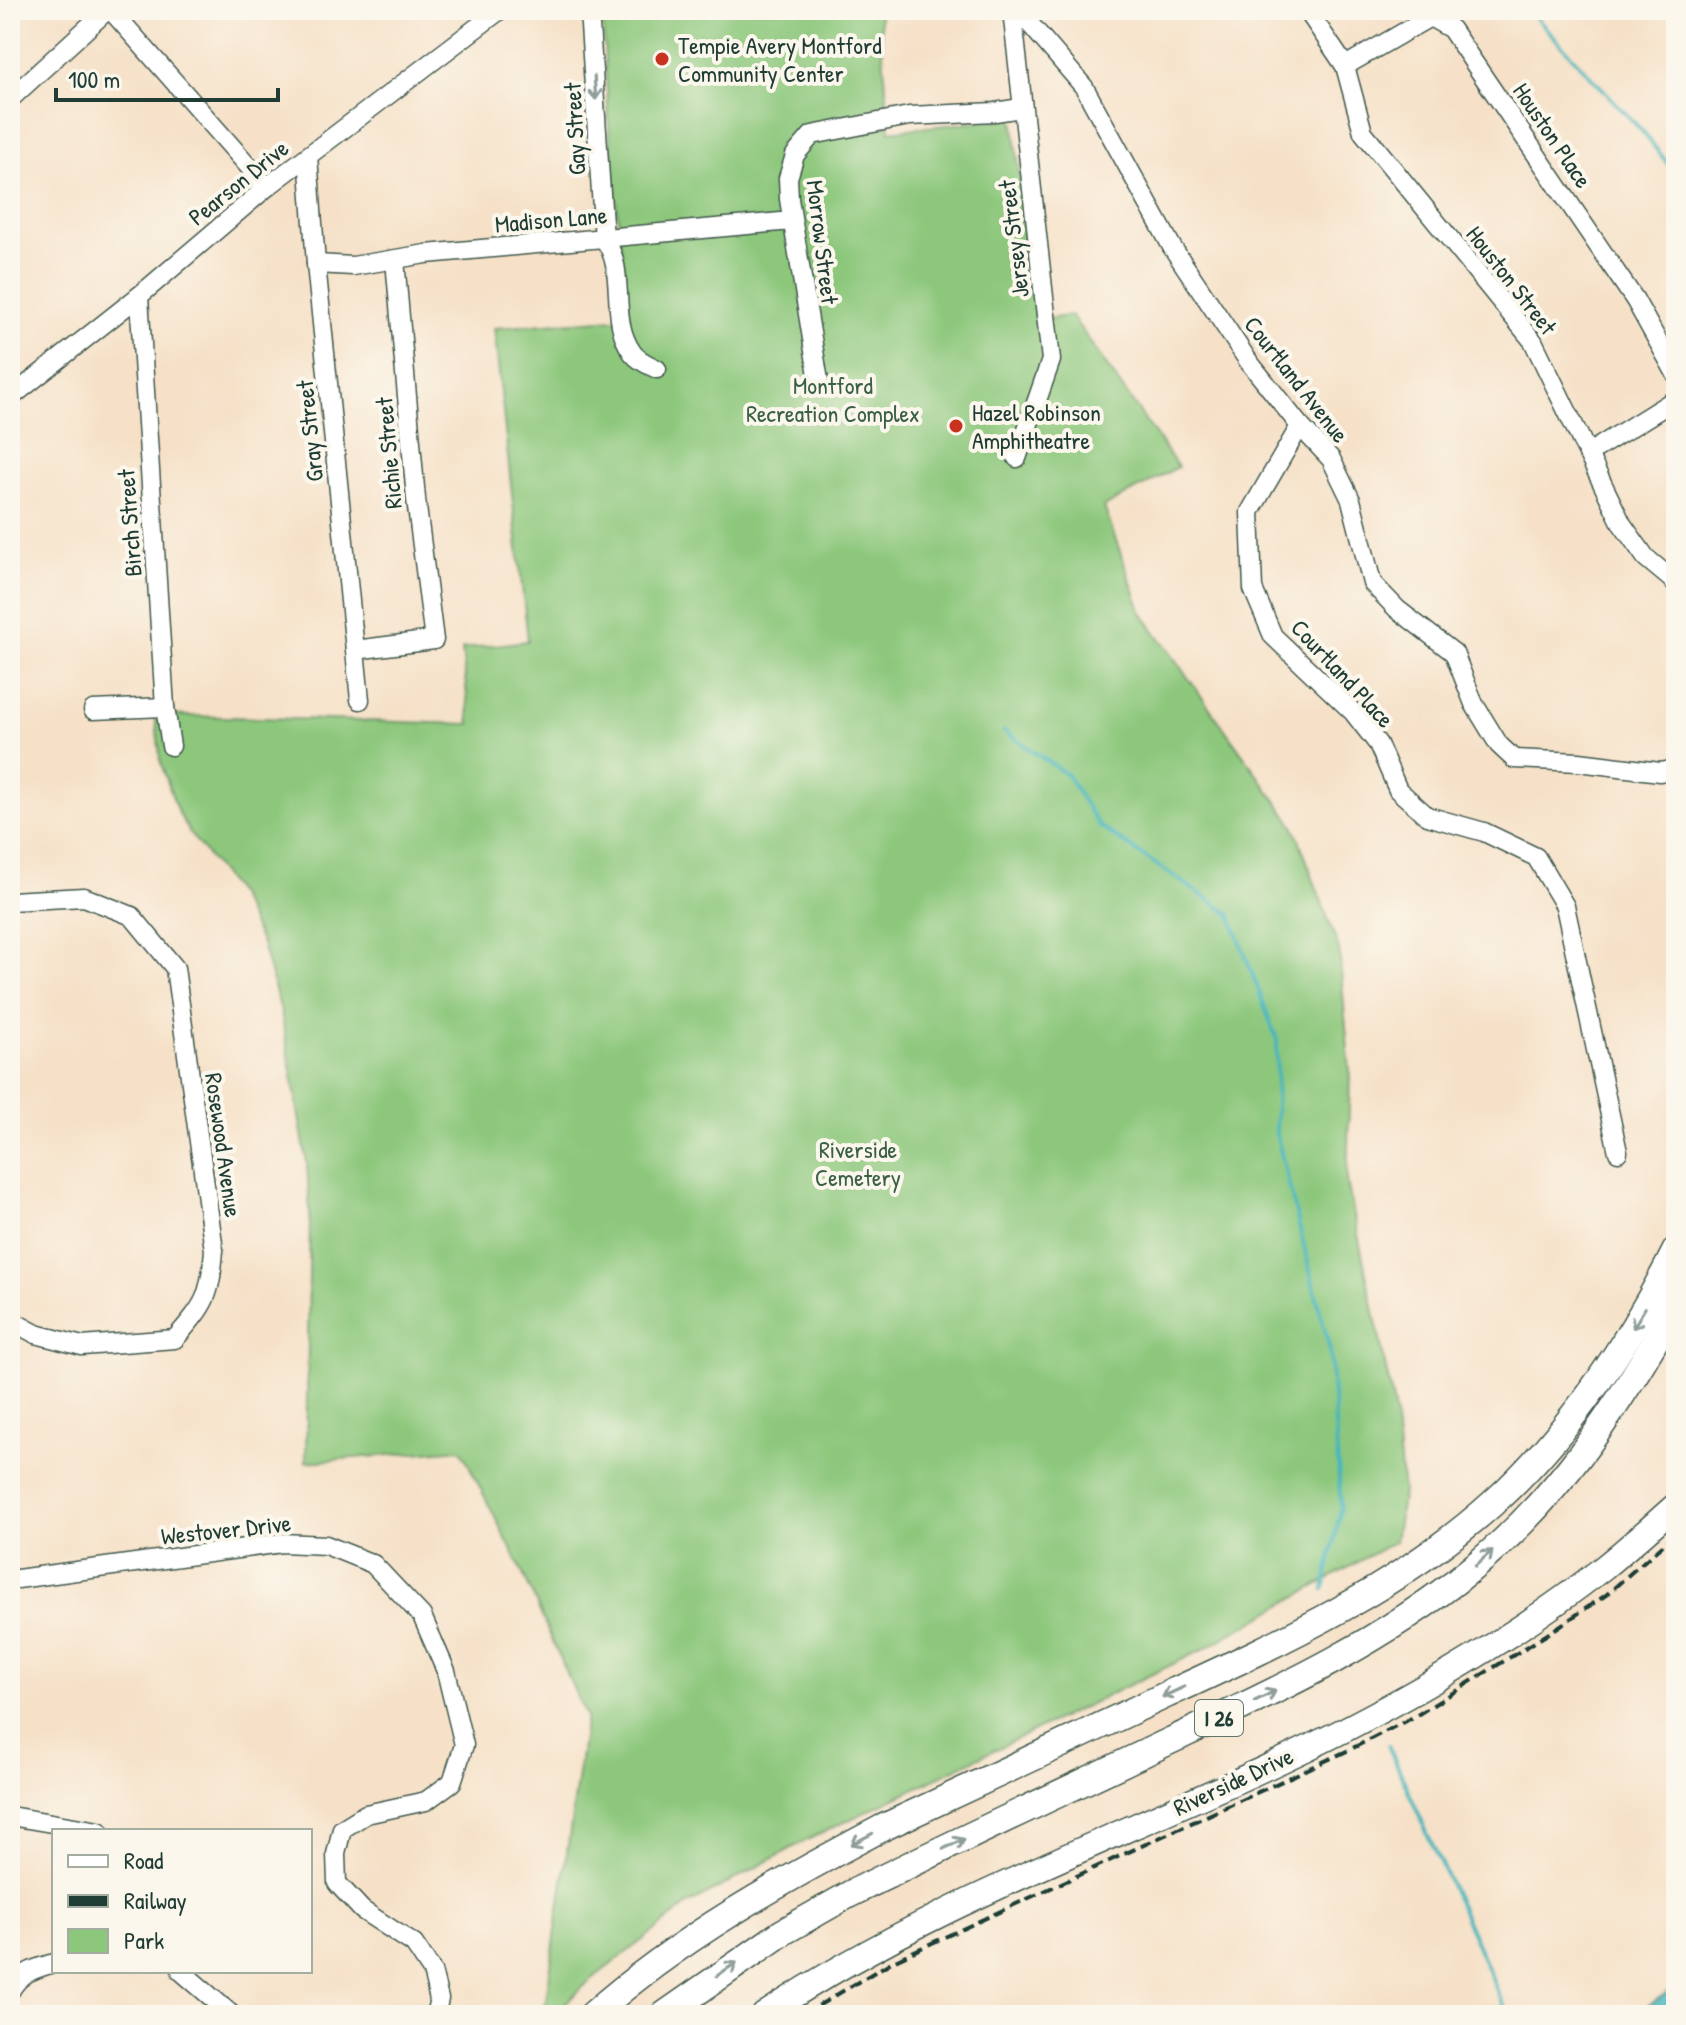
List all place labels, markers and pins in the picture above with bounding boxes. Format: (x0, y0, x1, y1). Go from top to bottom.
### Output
place label: Tempie Avery Montford Community Center (678, 29, 882, 89)
marker: Tempie Avery Montford Community Center (653, 50, 671, 68)
place label: Hazel Robinson Amphitheatre (972, 396, 1101, 456)
marker: Hazel Robinson Amphitheatre (947, 417, 965, 435)

